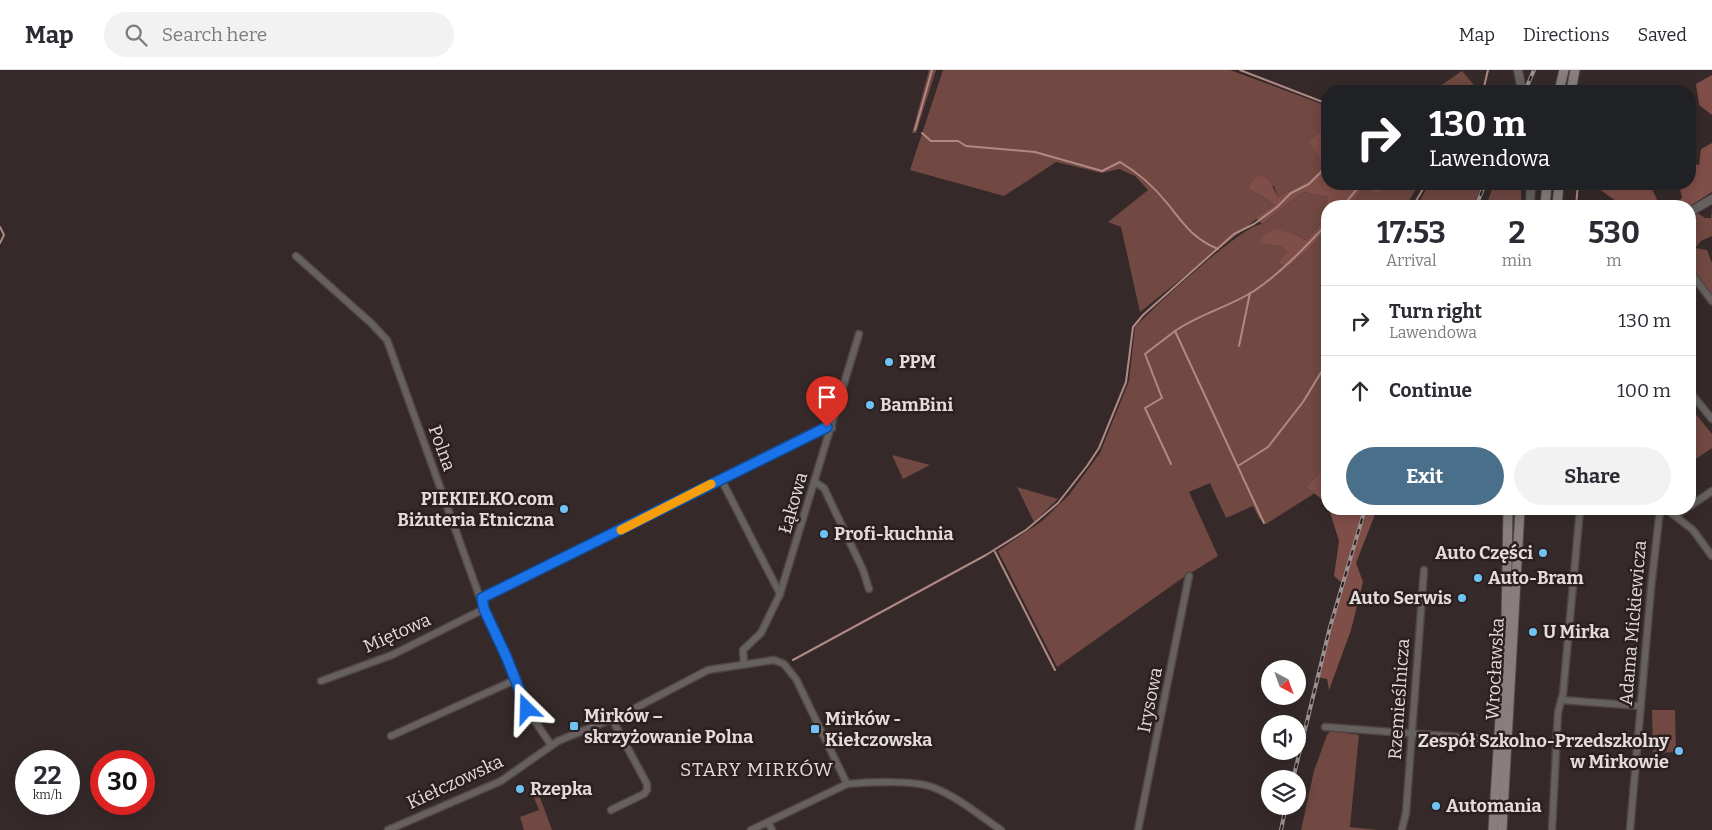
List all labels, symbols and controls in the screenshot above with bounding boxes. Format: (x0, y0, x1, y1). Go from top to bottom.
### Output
search box (104, 12, 454, 57)
text: Map (25, 21, 74, 49)
icon: search (122, 21, 150, 49)
text: Search here (162, 23, 267, 46)
text: Map (1459, 24, 1495, 46)
text: Directions (1523, 24, 1610, 46)
text: Saved (1638, 24, 1687, 46)
text: 130 m (1429, 103, 1526, 145)
icon: right (1346, 105, 1411, 170)
text: Lawendowa (1429, 145, 1550, 172)
text: 17:53 (1377, 215, 1446, 251)
text: 2 (1508, 215, 1525, 251)
text: 530 (1588, 215, 1640, 251)
text: Arrival (1386, 251, 1437, 270)
text: min (1502, 251, 1532, 270)
text: m (1606, 251, 1622, 270)
text: Turn right (1389, 300, 1482, 323)
icon: right (1346, 307, 1374, 335)
text: 130 m (1618, 309, 1671, 332)
text: Lawendowa (1389, 323, 1477, 342)
place label: PPM (899, 351, 936, 373)
marker: PPM (883, 356, 895, 368)
pin (806, 376, 848, 427)
icon: ahead (1346, 377, 1374, 405)
text: Continue (1389, 379, 1472, 402)
text: 100 m (1617, 379, 1671, 402)
icon: arrive (813, 383, 841, 411)
place label: BamBini (880, 394, 953, 416)
marker: BamBini (864, 399, 876, 411)
street label: Polna (424, 422, 460, 474)
button: Exit (1346, 447, 1504, 505)
button: Share (1514, 447, 1671, 505)
street label: Łąkowa (774, 469, 812, 536)
place label: PIEKIELKO.com Biżuteria Etniczna (397, 488, 554, 531)
marker: PIEKIELKO.com Biżuteria Etniczna (558, 503, 570, 515)
place label: Profi-kuchnia (834, 523, 954, 545)
marker: Profi-kuchnia (818, 528, 830, 540)
street label: Adama Mickiewicza (1615, 539, 1651, 707)
place label: Auto Części (1435, 542, 1533, 564)
marker: Auto Części (1537, 547, 1549, 559)
place label: Auto-Bram (1488, 567, 1584, 589)
marker: Auto-Bram (1472, 572, 1484, 584)
place label: Auto Serwis (1349, 587, 1452, 609)
marker: Auto Serwis (1456, 592, 1468, 604)
street label: Miętowa (360, 608, 434, 658)
street label: Wrocławska (1481, 617, 1509, 721)
place label: U Mirka (1543, 621, 1610, 643)
marker: U Mirka (1527, 626, 1539, 638)
street label: Rzemieślnicza (1384, 638, 1414, 760)
north arrow (1261, 660, 1306, 705)
map controls (1261, 660, 1306, 815)
street label: Irysowa (1133, 665, 1167, 735)
position arrow (500, 682, 552, 734)
place label: Mirków – skrzyżowanie Polna (584, 705, 753, 748)
place label: Mirków - Kiełczowska (825, 708, 932, 751)
button: sound (1261, 715, 1306, 760)
marker: Mirków – skrzyżowanie Polna (568, 720, 580, 732)
marker: Mirków - Kiełczowska (809, 723, 821, 735)
place label: Zespół Szkolno-Przedszkolny w Mirkowie (1418, 730, 1670, 773)
marker: Zespół Szkolno-Przedszkolny w Mirkowie (1673, 745, 1685, 757)
speed limit sign: 30 (90, 750, 155, 815)
street label: Kiełczowska (403, 750, 507, 814)
district label: STARY MIRKÓW (680, 758, 834, 781)
text: 22 (33, 761, 62, 791)
button: layers (1261, 770, 1306, 815)
place label: Rzepka (530, 778, 592, 800)
marker: Rzepka (514, 783, 526, 795)
text: km/h (33, 788, 62, 802)
place label: Automania (1446, 795, 1542, 817)
marker: Automania (1430, 800, 1442, 812)

